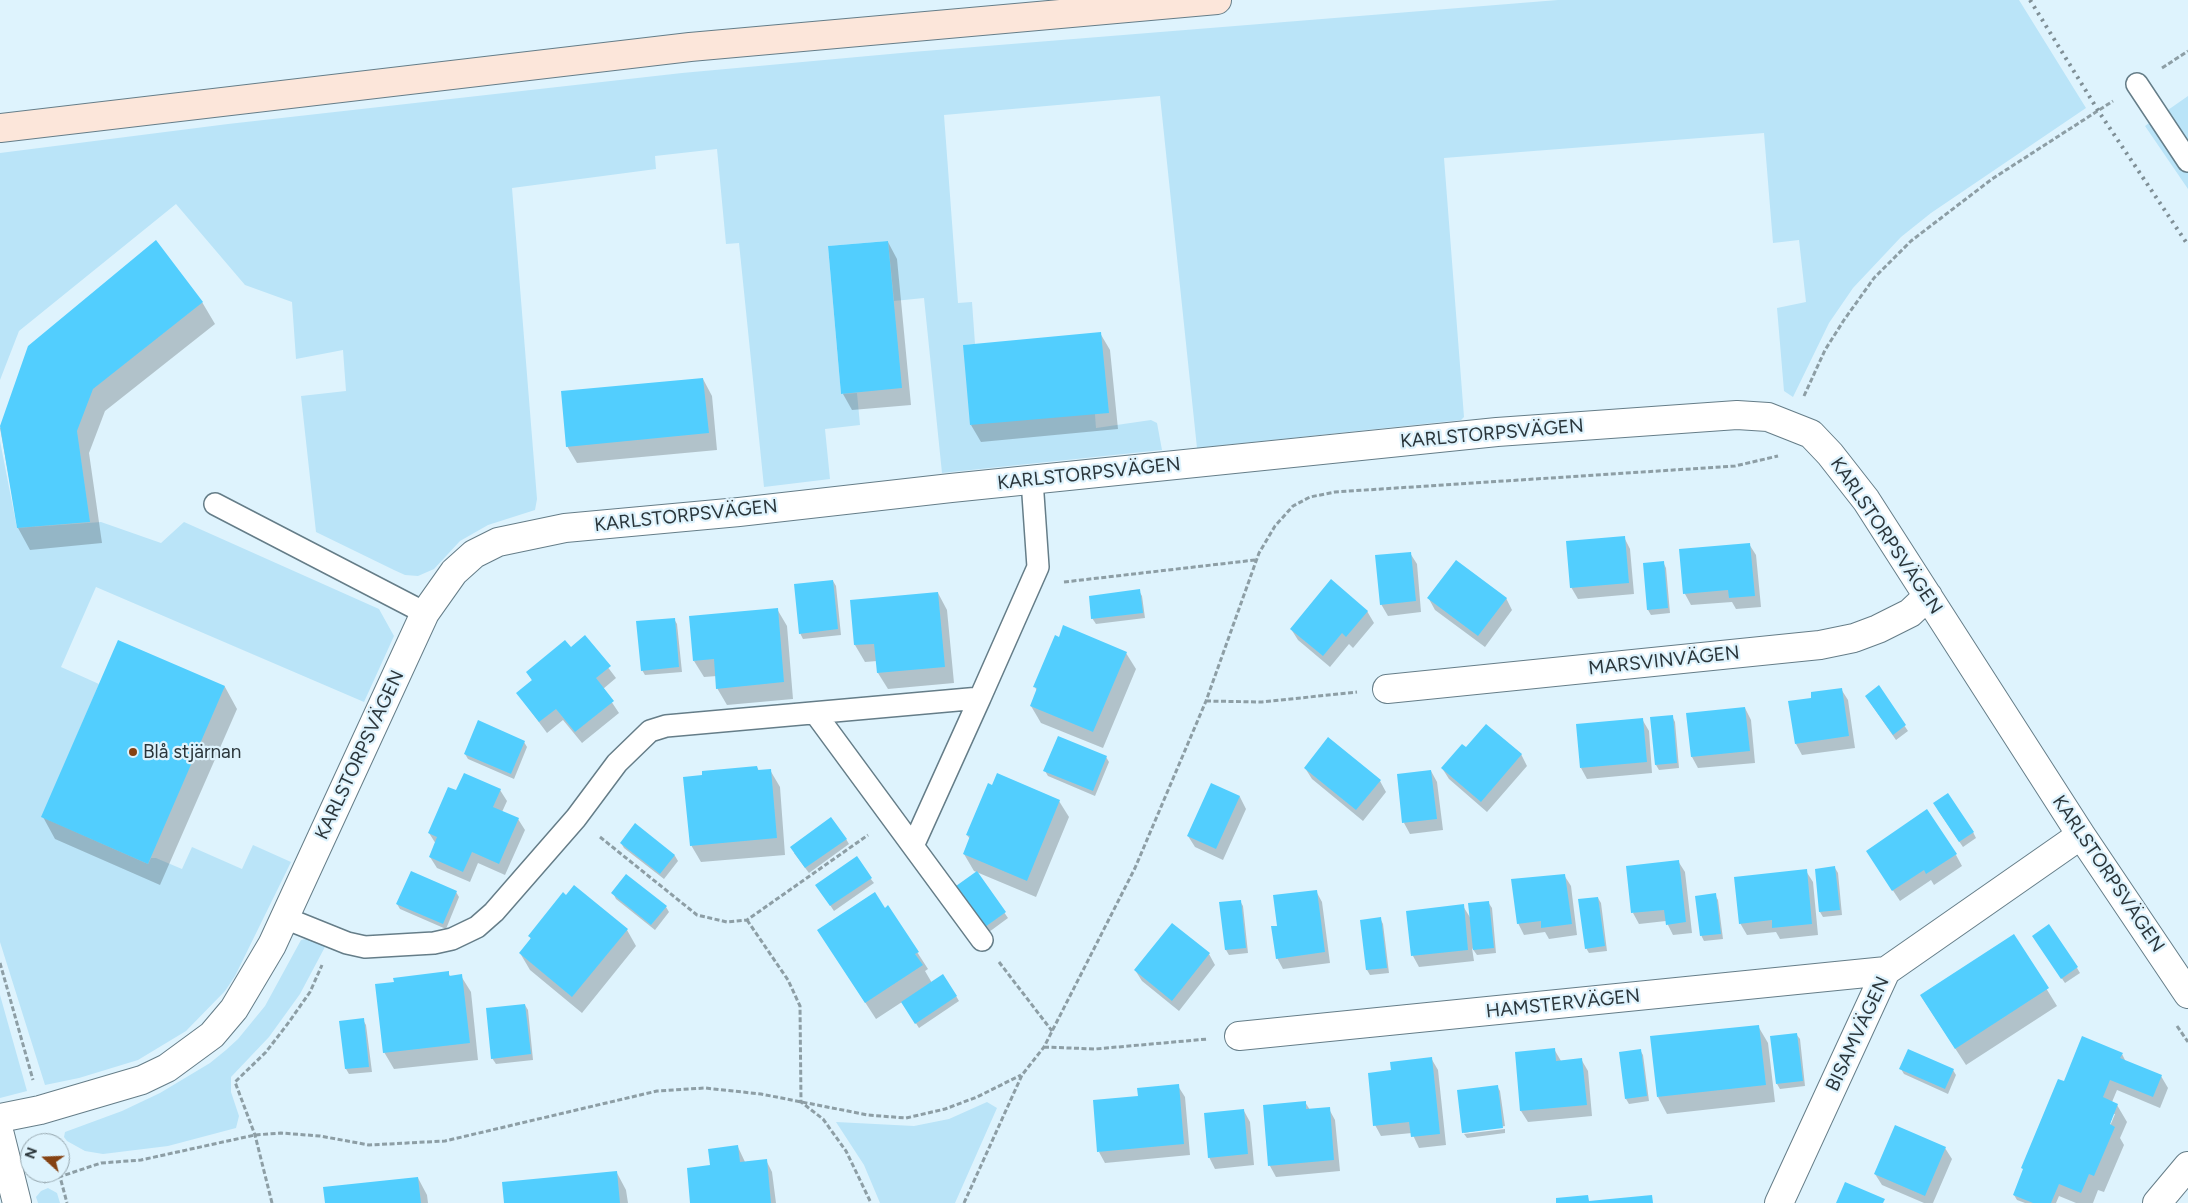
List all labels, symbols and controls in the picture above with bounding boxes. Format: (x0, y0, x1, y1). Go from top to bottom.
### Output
street label: KARLSTORPSVÄGEN (1399, 415, 1585, 453)
street label: KARLSTORPSVÄGEN (996, 453, 1182, 495)
street label: KARLSTORPSVÄGEN (1825, 453, 1947, 619)
street label: KARLSTORPSVÄGEN (593, 495, 779, 537)
street label: MARSVINVÄGEN (1587, 642, 1741, 680)
street label: KARLSTORPSVÄGEN (311, 667, 409, 843)
place label: Blå stjärnan (143, 741, 241, 763)
marker: Blå stjärnan (127, 746, 139, 758)
street label: KARLSTORPSVÄGEN (2047, 791, 2169, 957)
street label: BISAMVÄGEN (1822, 973, 1894, 1095)
street label: HAMSTERVÄGEN (1485, 985, 1641, 1023)
north arrow (20, 1133, 70, 1183)
text: N (22, 1145, 41, 1161)

